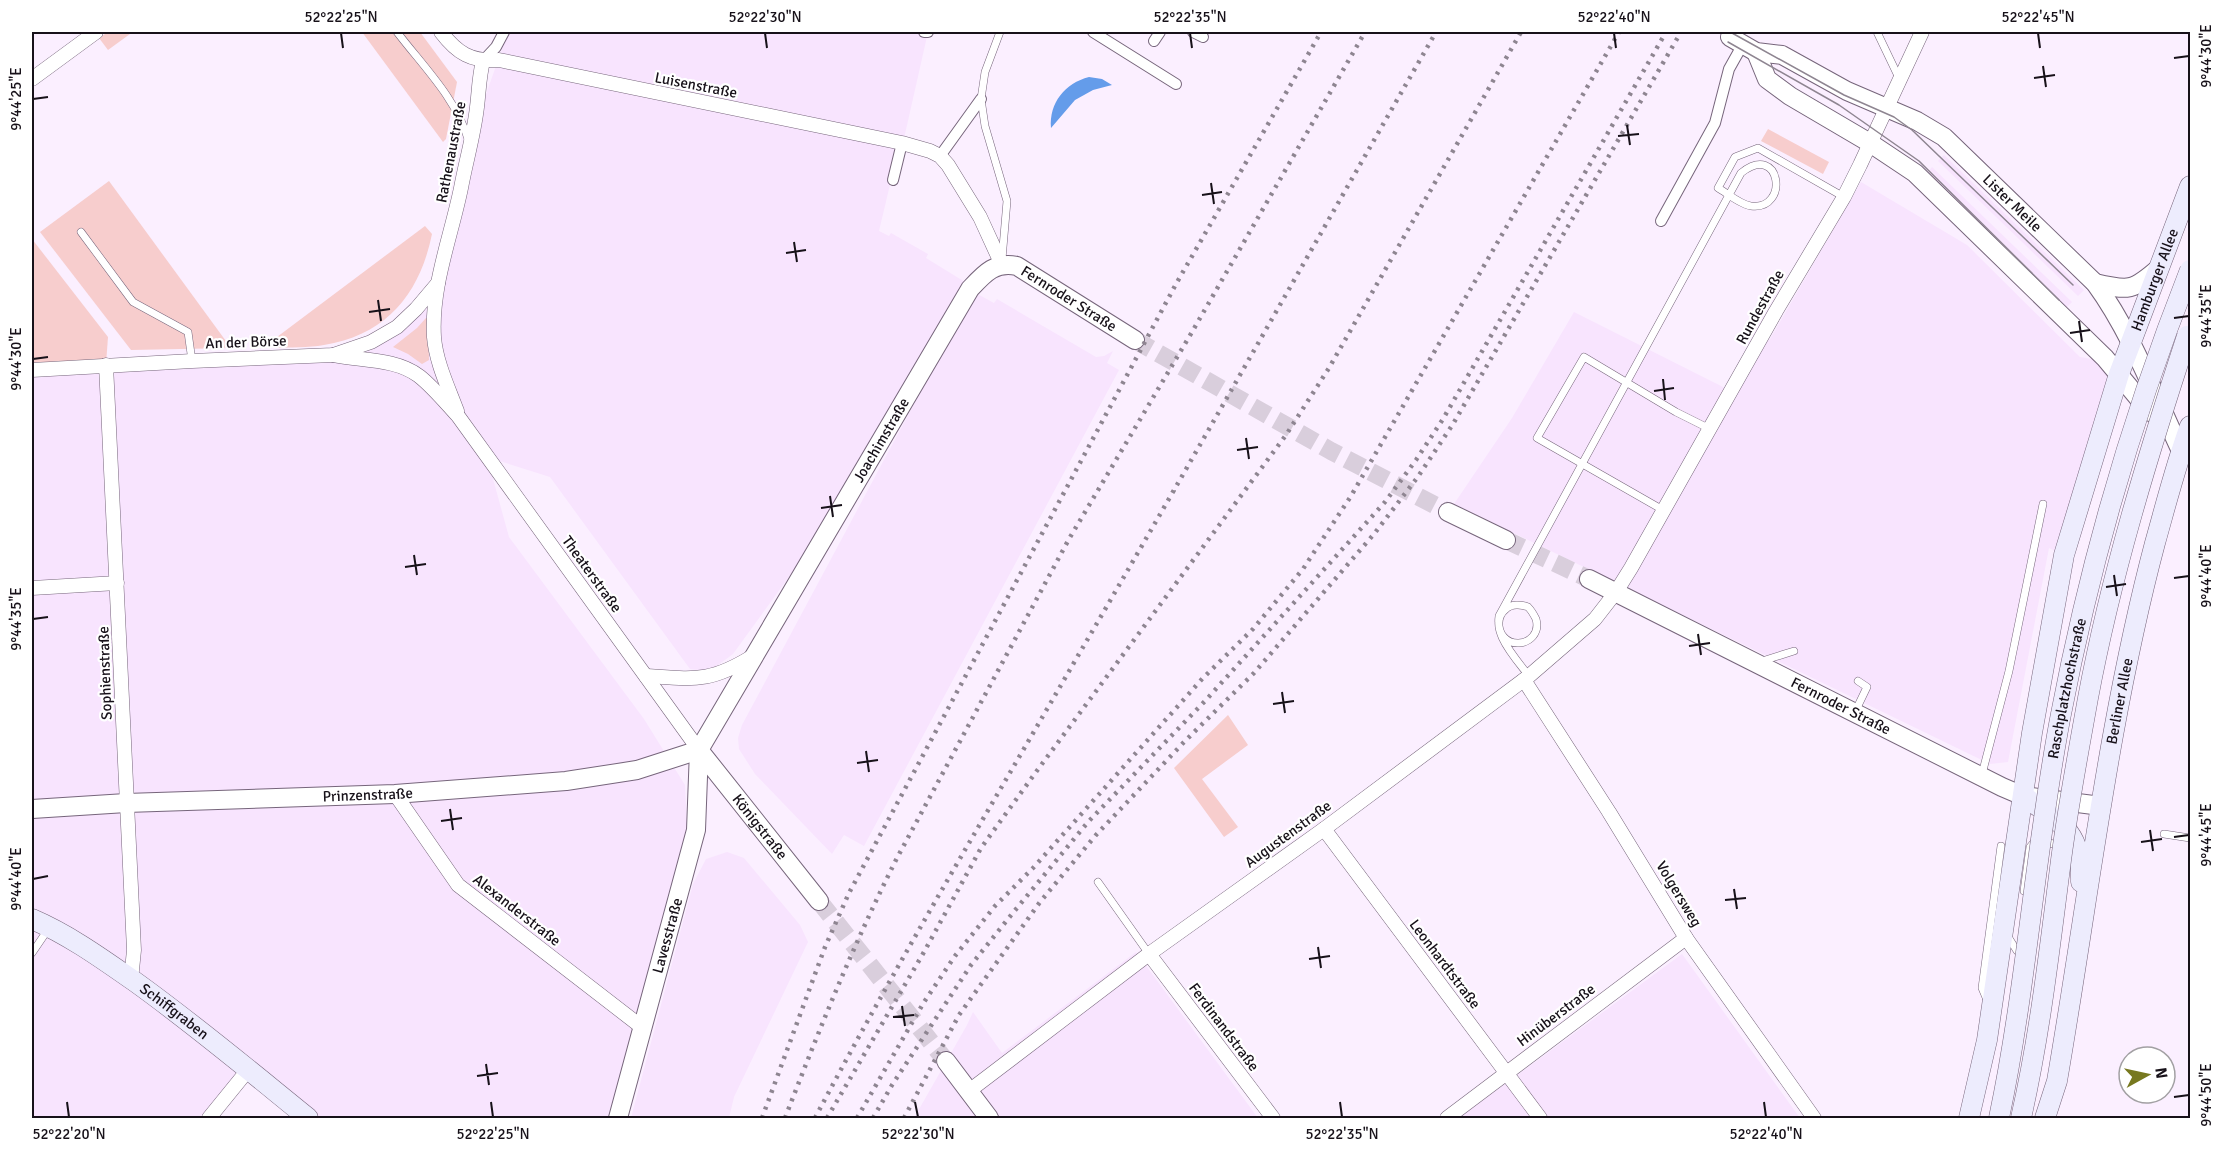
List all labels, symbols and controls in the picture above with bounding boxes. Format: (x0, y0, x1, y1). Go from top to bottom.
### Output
text: 52°22'25"N (304, 8, 378, 26)
text: 52°22'30"N (728, 8, 802, 26)
text: 52°22'35"N (1153, 8, 1227, 26)
text: 52°22'40"N (1577, 8, 1651, 26)
text: 52°22'45"N (2001, 8, 2075, 26)
text: 9°44'30"E (2197, 24, 2215, 88)
text: 9°44'25"E (7, 67, 25, 131)
street label: Luisenstraße (653, 68, 739, 102)
street label: Rathenaustraße (432, 100, 470, 204)
street label: Lister Meile (1979, 170, 2046, 236)
street label: Hamburger Allee (2127, 226, 2182, 334)
street label: Fernroder Straße (1018, 262, 1120, 335)
street label: Rundestraße (1732, 267, 1788, 347)
text: 9°44'35"E (2197, 284, 2215, 348)
text: 9°44'30"E (7, 327, 25, 391)
street label: An der Börse (205, 332, 287, 352)
street label: Joachimstraße (849, 394, 913, 486)
street label: Theaterstraße (558, 532, 626, 616)
text: 9°44'40"E (2197, 544, 2215, 608)
text: 9°44'35"E (7, 587, 25, 651)
street label: Raschplatzhochstraße (2044, 616, 2090, 760)
street label: Sophienstraße (94, 626, 116, 720)
street label: Berliner Allee (2103, 656, 2137, 746)
street label: Fernroder Straße (1788, 673, 1894, 739)
street label: Prinzenstraße (322, 784, 413, 805)
street label: Königstraße (729, 790, 791, 863)
street label: Augustenstraße (1241, 797, 1335, 871)
text: 9°44'45"E (2197, 803, 2215, 867)
text: 9°44'40"E (7, 847, 25, 911)
street label: Volgersweg (1652, 858, 1706, 930)
street label: Alexanderstraße (470, 870, 564, 950)
street label: Lavesstraße (649, 896, 686, 975)
street label: Leonhardtstraße (1406, 916, 1484, 1012)
street label: Schiffgraben (136, 979, 212, 1043)
street label: Ferdinandstraße (1185, 979, 1263, 1075)
street label: Hinüberstraße (1513, 980, 1599, 1050)
north arrow (2117, 1045, 2177, 1105)
text: 9°44'50"E (2197, 1063, 2215, 1127)
text: N (2150, 1066, 2172, 1080)
text: 52°22'20"N (32, 1125, 106, 1143)
text: 52°22'25"N (456, 1125, 530, 1143)
text: 52°22'30"N (881, 1125, 955, 1143)
text: 52°22'35"N (1305, 1125, 1379, 1143)
text: 52°22'40"N (1729, 1125, 1803, 1143)

